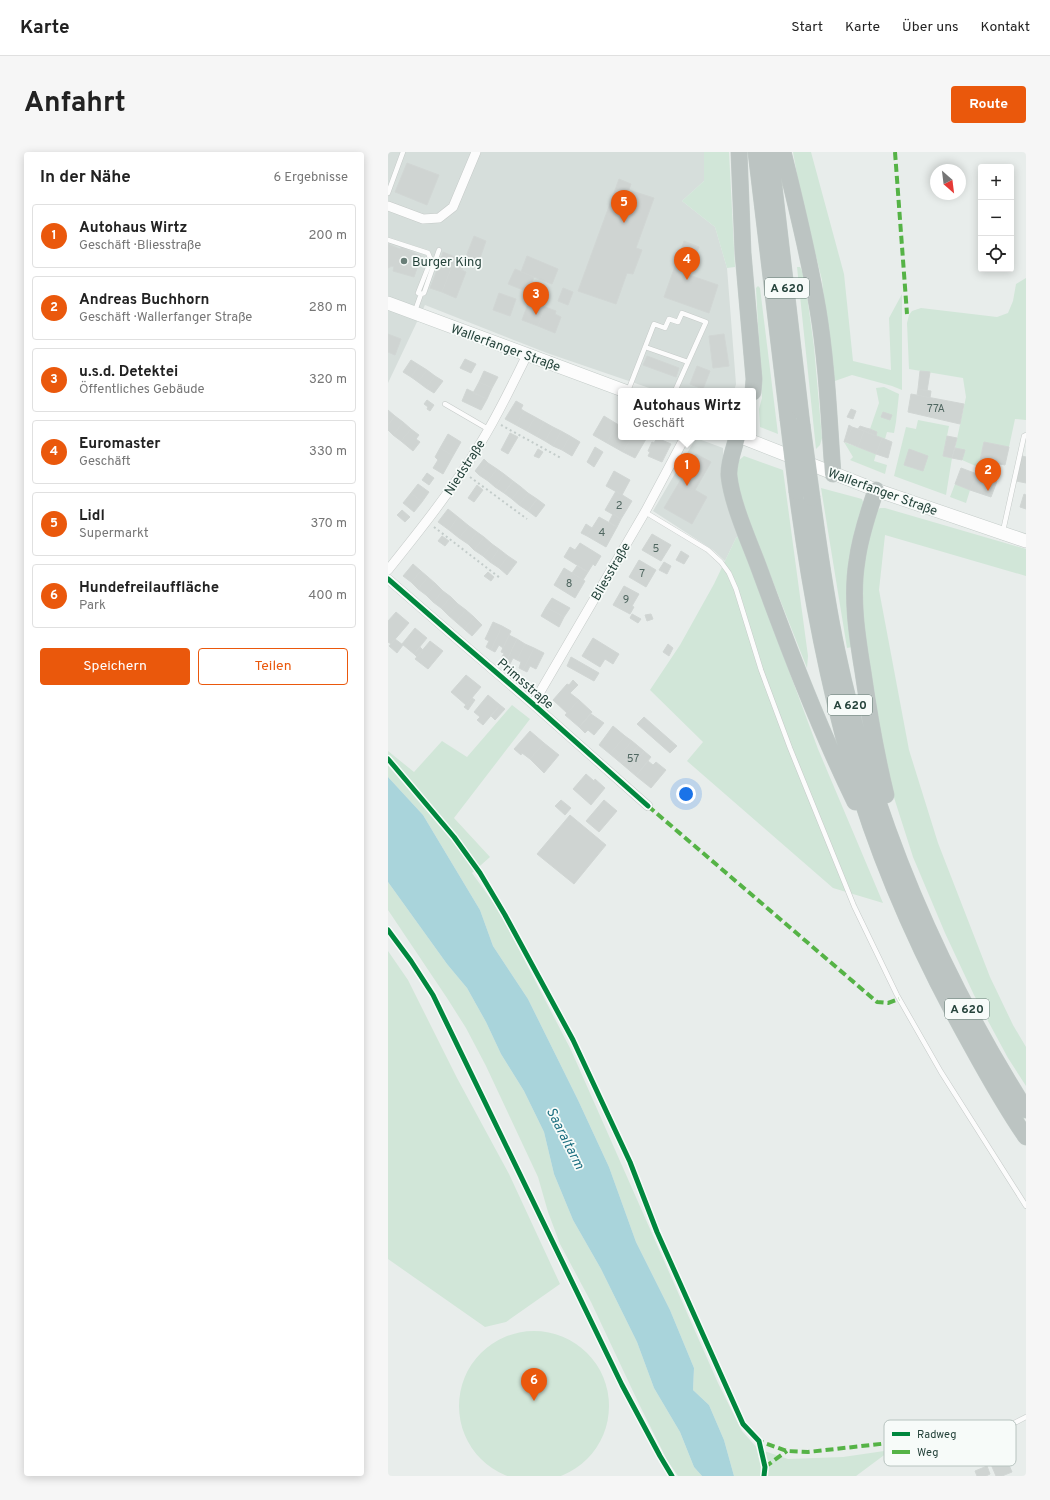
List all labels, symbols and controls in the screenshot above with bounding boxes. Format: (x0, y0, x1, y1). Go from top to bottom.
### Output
text: Karte (20, 16, 70, 40)
text: Start (791, 19, 823, 36)
text: Karte (845, 19, 880, 36)
text: Über uns (902, 19, 959, 36)
text: Kontakt (981, 19, 1030, 36)
text: Anfahrt (24, 86, 126, 122)
button: Route (951, 86, 1026, 123)
north arrow (930, 164, 966, 200)
map controls (978, 164, 1014, 272)
button: + (978, 164, 1014, 200)
text: In der Nähe (40, 167, 131, 189)
text: 6 Ergebnisse (274, 170, 348, 186)
pin: 5 (611, 190, 637, 223)
button: − (978, 200, 1014, 236)
text: Autohaus Wirtz (79, 219, 187, 238)
text: 1 (51, 228, 57, 244)
text: 200 m (308, 228, 347, 244)
button: locate (978, 236, 1014, 272)
text: Geschäft · Bliesstraße (79, 238, 201, 254)
pin: 4 (674, 247, 700, 280)
place label: Burger King (412, 255, 482, 271)
marker: Burger King (399, 256, 409, 266)
road number: A 620 (765, 278, 809, 298)
pin: 3 (523, 282, 549, 315)
text: Andreas Buchhorn (79, 291, 209, 310)
text: 2 (50, 300, 58, 316)
text: 280 m (309, 300, 347, 316)
text: Geschäft · Wallerfanger Straße (79, 310, 252, 326)
street label: Wallerfanger Straße (448, 322, 562, 376)
text: u.s.d. Detektei (79, 363, 178, 382)
text: 3 (50, 372, 58, 388)
text: 320 m (309, 372, 347, 388)
text: Öffentliches Gebäude (79, 382, 205, 398)
popup (618, 388, 756, 440)
text: Autohaus Wirtz (633, 397, 741, 416)
house number: 77A (927, 402, 945, 416)
text: Geschäft (633, 416, 685, 432)
text: Euromaster (79, 435, 161, 454)
street label: Niedstraße (442, 437, 490, 499)
text: 4 (50, 444, 58, 460)
text: 330 m (309, 444, 347, 460)
pin: 1 (674, 453, 700, 486)
text: Geschäft (79, 454, 131, 470)
pin: 2 (975, 458, 1001, 491)
street label: Wallerfanger Straße (825, 466, 939, 520)
house number: 2 (616, 499, 622, 513)
text: Lidl (79, 507, 105, 526)
text: 5 (50, 516, 58, 532)
text: 370 m (310, 516, 347, 532)
text: Supermarkt (79, 526, 149, 542)
house number: 4 (599, 526, 606, 540)
street label: Bliesstraße (589, 540, 635, 604)
house number: 5 (653, 542, 660, 556)
house number: 7 (639, 567, 645, 581)
house number: 8 (566, 577, 572, 591)
text: Hundefreilauffläche (79, 579, 219, 598)
text: 6 (50, 588, 58, 604)
text: 400 m (308, 588, 347, 604)
house number: 9 (623, 593, 629, 607)
text: Park (79, 598, 106, 614)
button: Speichern (40, 648, 190, 685)
button: Teilen (198, 648, 348, 685)
street label: Primsstraße (493, 656, 556, 713)
road number: A 620 (828, 695, 872, 715)
house number: 57 (627, 752, 639, 766)
your location (676, 784, 696, 804)
road number: A 620 (945, 999, 989, 1019)
water label: Saaraltarm (542, 1105, 588, 1173)
pin: 6 (521, 1368, 547, 1401)
legend (884, 1420, 1016, 1466)
text: Radweg (917, 1428, 956, 1442)
text: Weg (917, 1446, 938, 1460)

